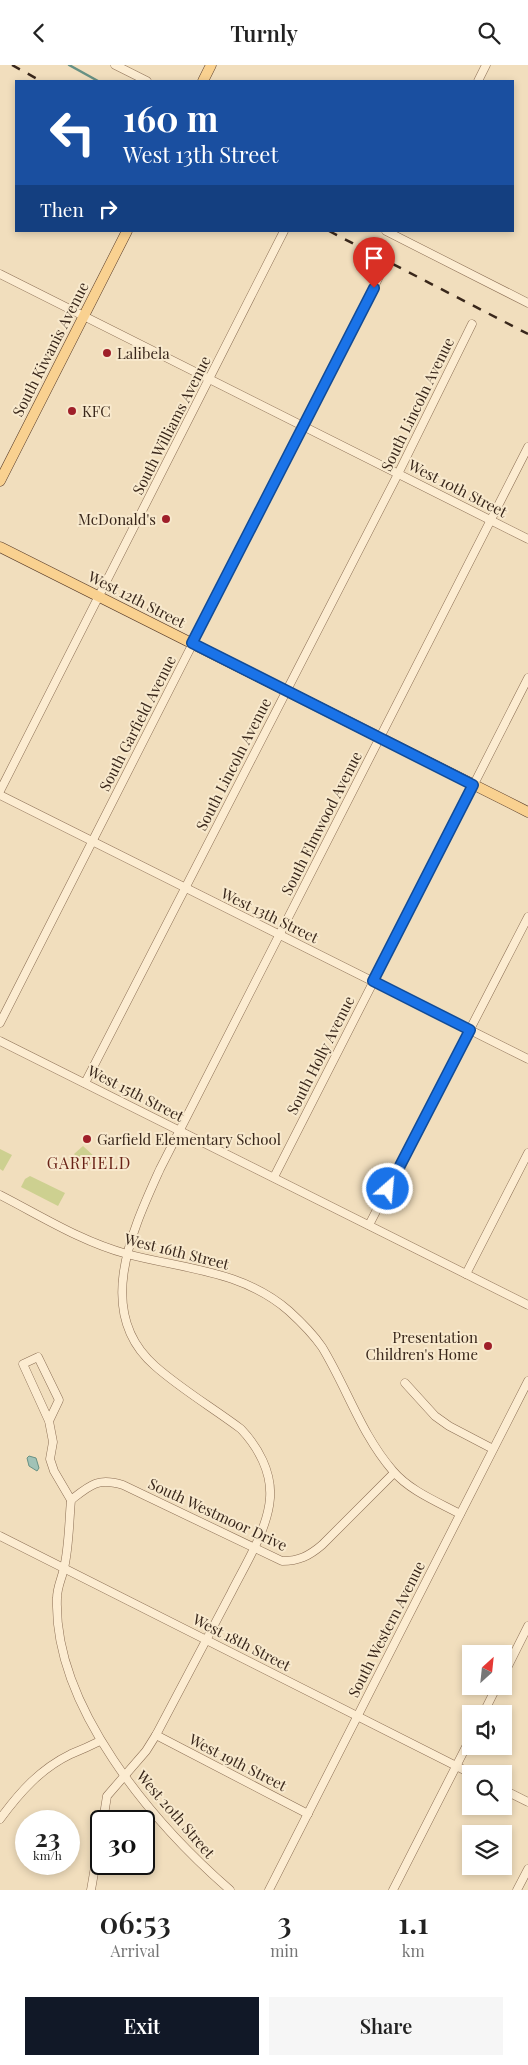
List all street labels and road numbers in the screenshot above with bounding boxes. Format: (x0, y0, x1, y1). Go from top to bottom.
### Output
street label: South Kiwanis Avenue (7, 278, 93, 420)
street label: South Lincoln Avenue (376, 334, 458, 474)
street label: South Williams Avenue (127, 352, 215, 498)
street label: West 10th Street (404, 454, 511, 522)
street label: West 12th Street (84, 565, 190, 632)
street label: South Garfield Avenue (94, 652, 180, 794)
street label: South Lincoln Avenue (191, 694, 275, 834)
street label: South Elmwood Avenue (276, 748, 366, 898)
street label: West 13th Street (217, 882, 323, 947)
street label: South Holly Avenue (281, 992, 359, 1118)
street label: West 15th Street (84, 1060, 188, 1126)
street label: West 16th Street (122, 1228, 232, 1274)
street label: South Westmoor Drive (145, 1473, 291, 1555)
street label: South Western Avenue (343, 1557, 429, 1701)
street label: West 18th Street (189, 1608, 295, 1676)
street label: West 19th Street (185, 1728, 291, 1796)
street label: West 20th Street (132, 1765, 220, 1863)

